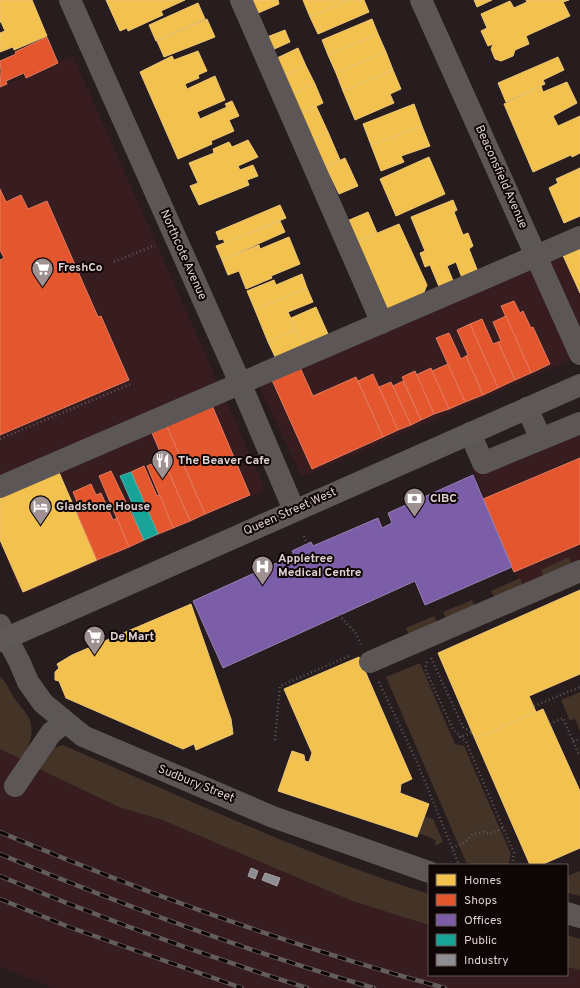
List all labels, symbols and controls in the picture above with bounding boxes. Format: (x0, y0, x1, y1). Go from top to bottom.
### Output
street label: Beaconsfield Avenue (471, 123, 531, 231)
street label: Northcote Avenue (156, 207, 210, 303)
supermarket icon: FreshCo (30, 255, 56, 288)
place label: FreshCo (58, 260, 103, 276)
restaurant icon: The Beaver Cafe (150, 448, 176, 481)
place label: The Beaver Cafe (178, 453, 270, 469)
street label: Queen Street West (241, 484, 339, 540)
bank icon: CIBC (402, 486, 428, 519)
place label: CIBC (430, 491, 457, 507)
hotel icon: Gladstone House (28, 494, 54, 527)
place label: Gladstone House (56, 499, 151, 515)
place label: Appletree Medical Centre (278, 551, 362, 581)
hospital icon: Appletree Medical Centre (250, 553, 276, 586)
supermarket icon: De Mart (82, 624, 108, 657)
place label: De Mart (110, 629, 155, 645)
street label: Sudbury Street (155, 761, 237, 807)
legend (428, 864, 568, 976)
text: Homes (464, 873, 501, 889)
text: Shops (464, 893, 497, 909)
text: Offices (464, 913, 502, 929)
text: Public (464, 933, 497, 949)
text: Industry (464, 953, 509, 969)

